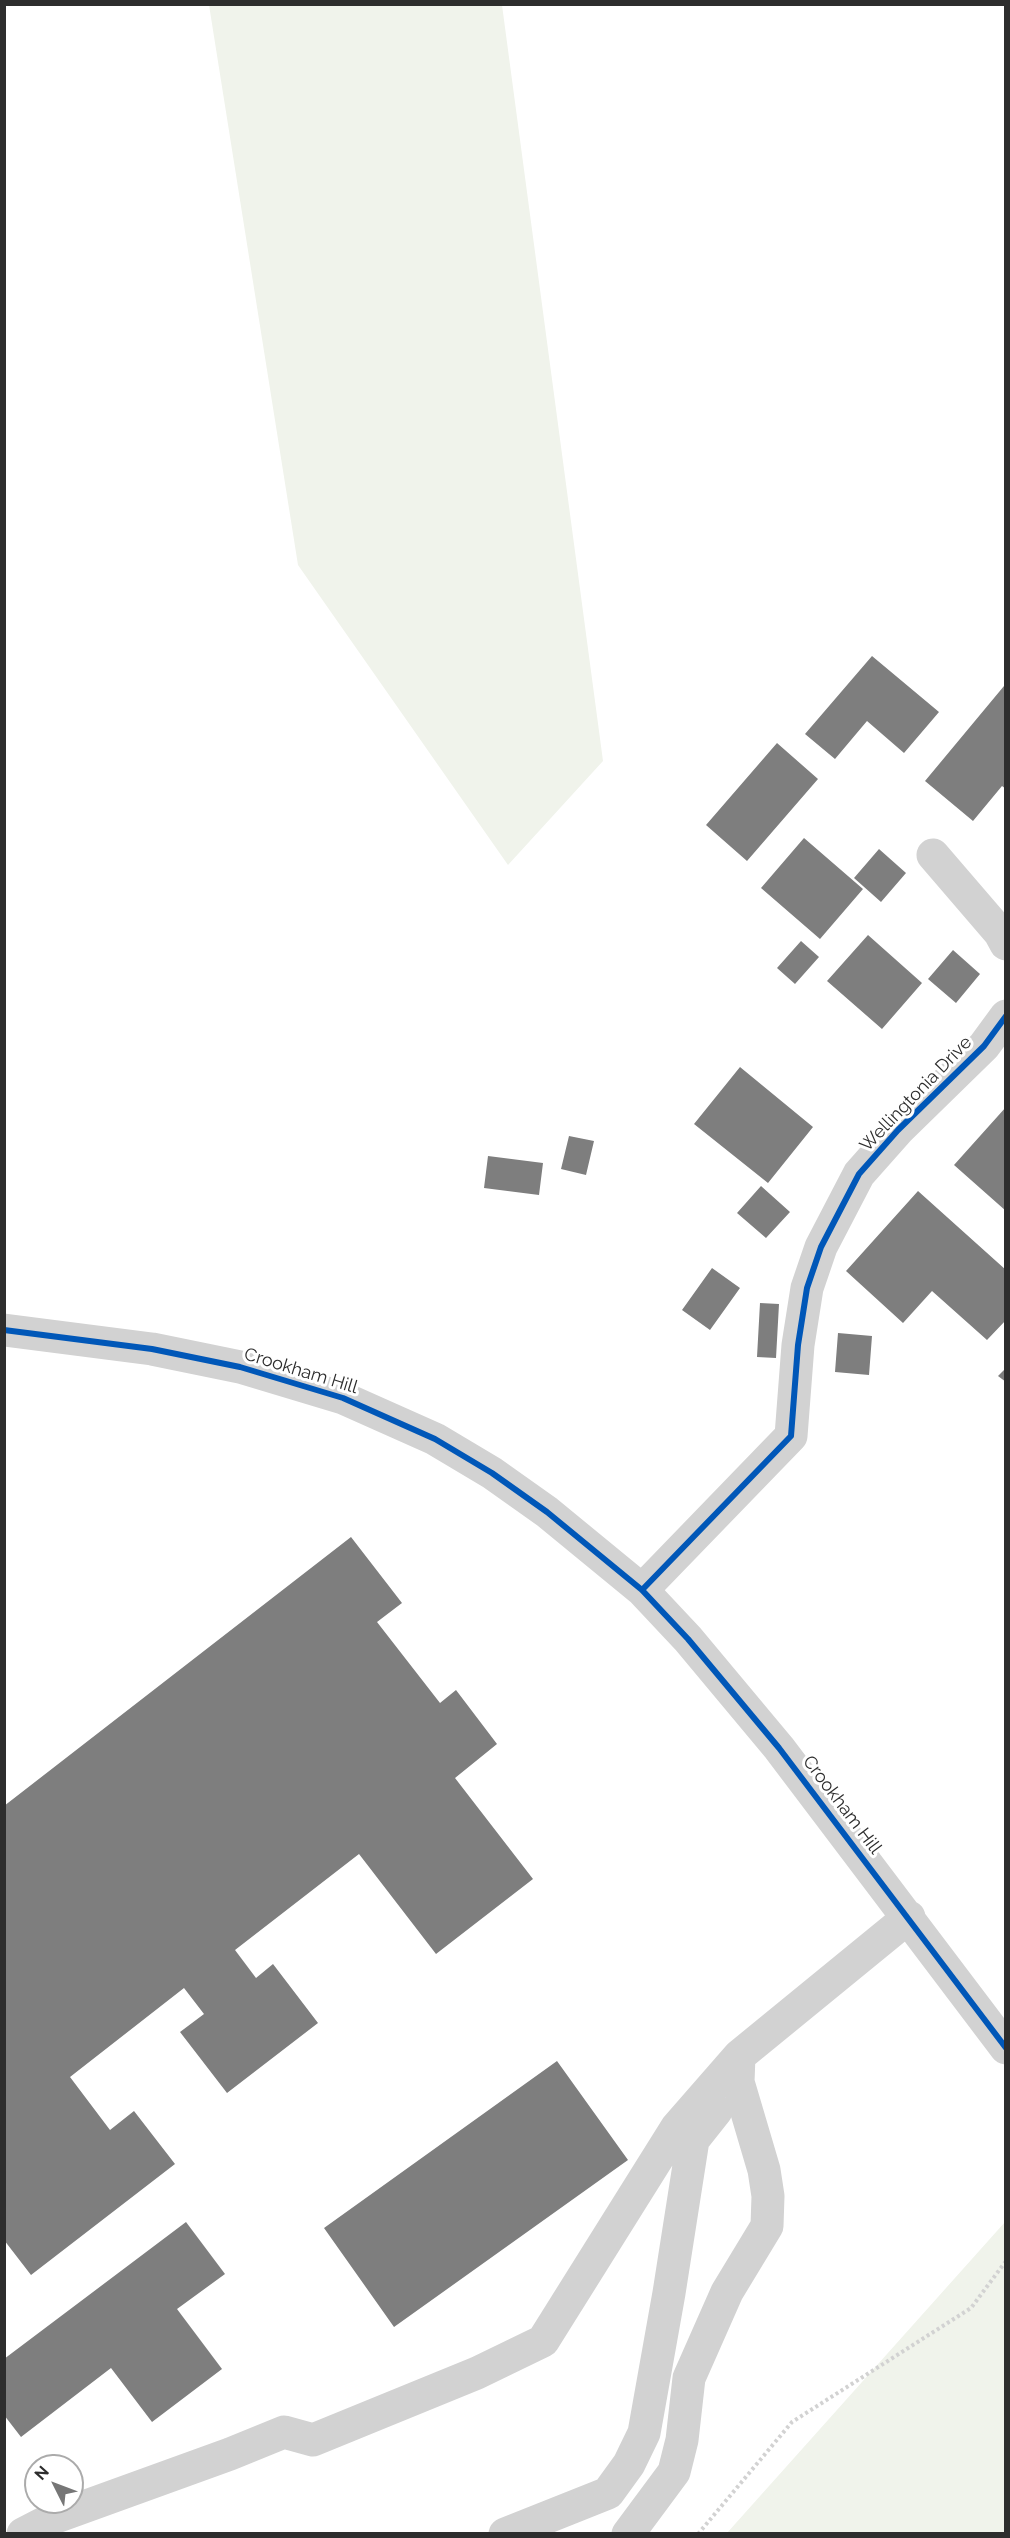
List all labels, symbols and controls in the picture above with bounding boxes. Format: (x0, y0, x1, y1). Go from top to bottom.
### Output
street label: Wellingtonia Drive (855, 1032, 977, 1156)
street label: Crookham Hill (242, 1343, 360, 1399)
street label: Crookham Hill (798, 1751, 886, 1859)
north arrow (24, 2454, 84, 2514)
text: N (31, 2462, 53, 2484)

